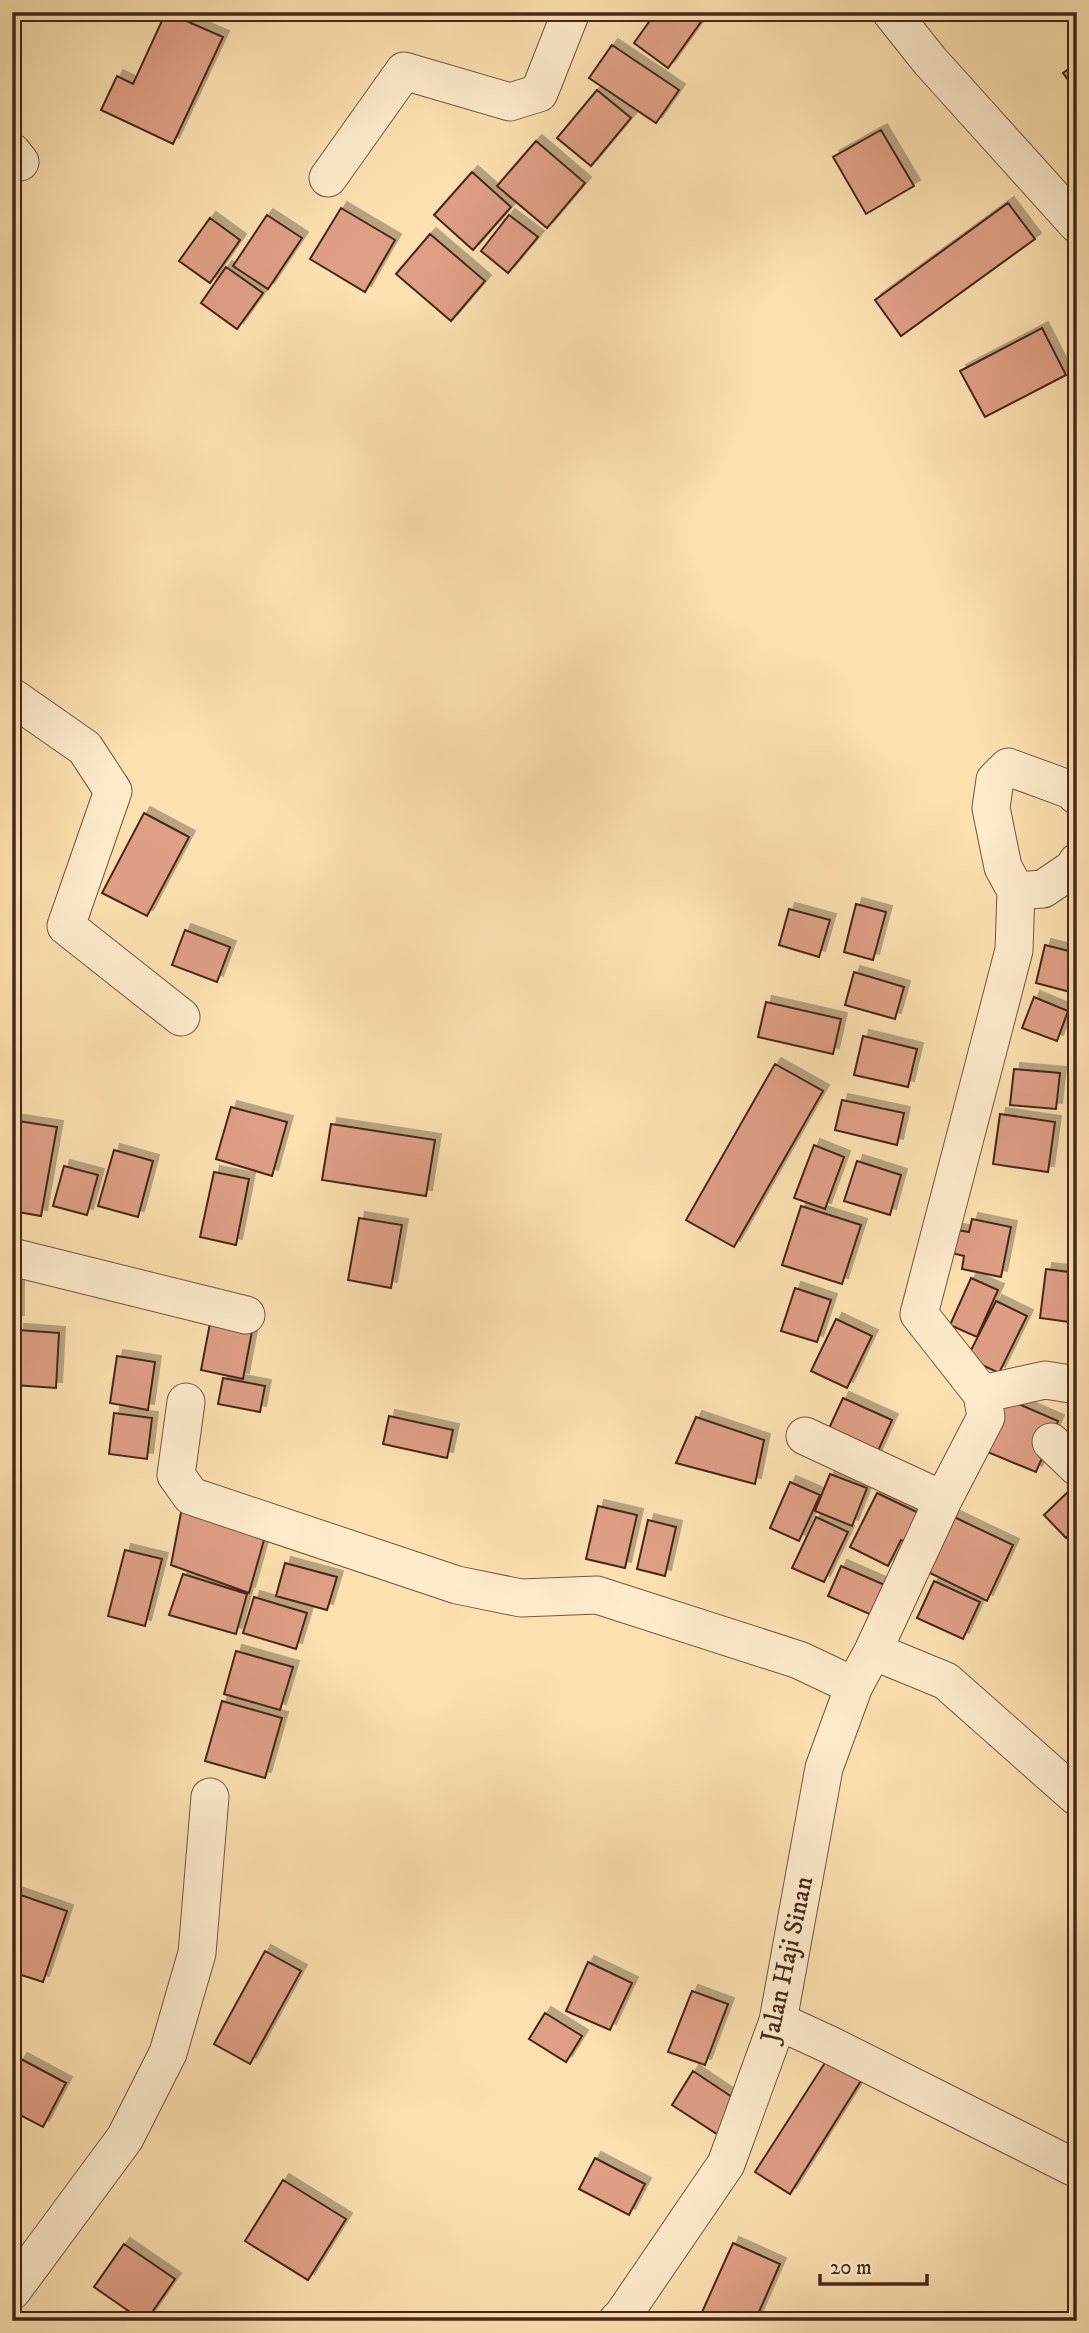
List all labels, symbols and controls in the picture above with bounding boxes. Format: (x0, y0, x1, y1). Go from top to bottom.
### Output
street label: Jalan Haji Sinan (753, 1873, 821, 2047)
scale bar (820, 2242, 926, 2286)
text: 20 m (830, 2255, 872, 2281)

